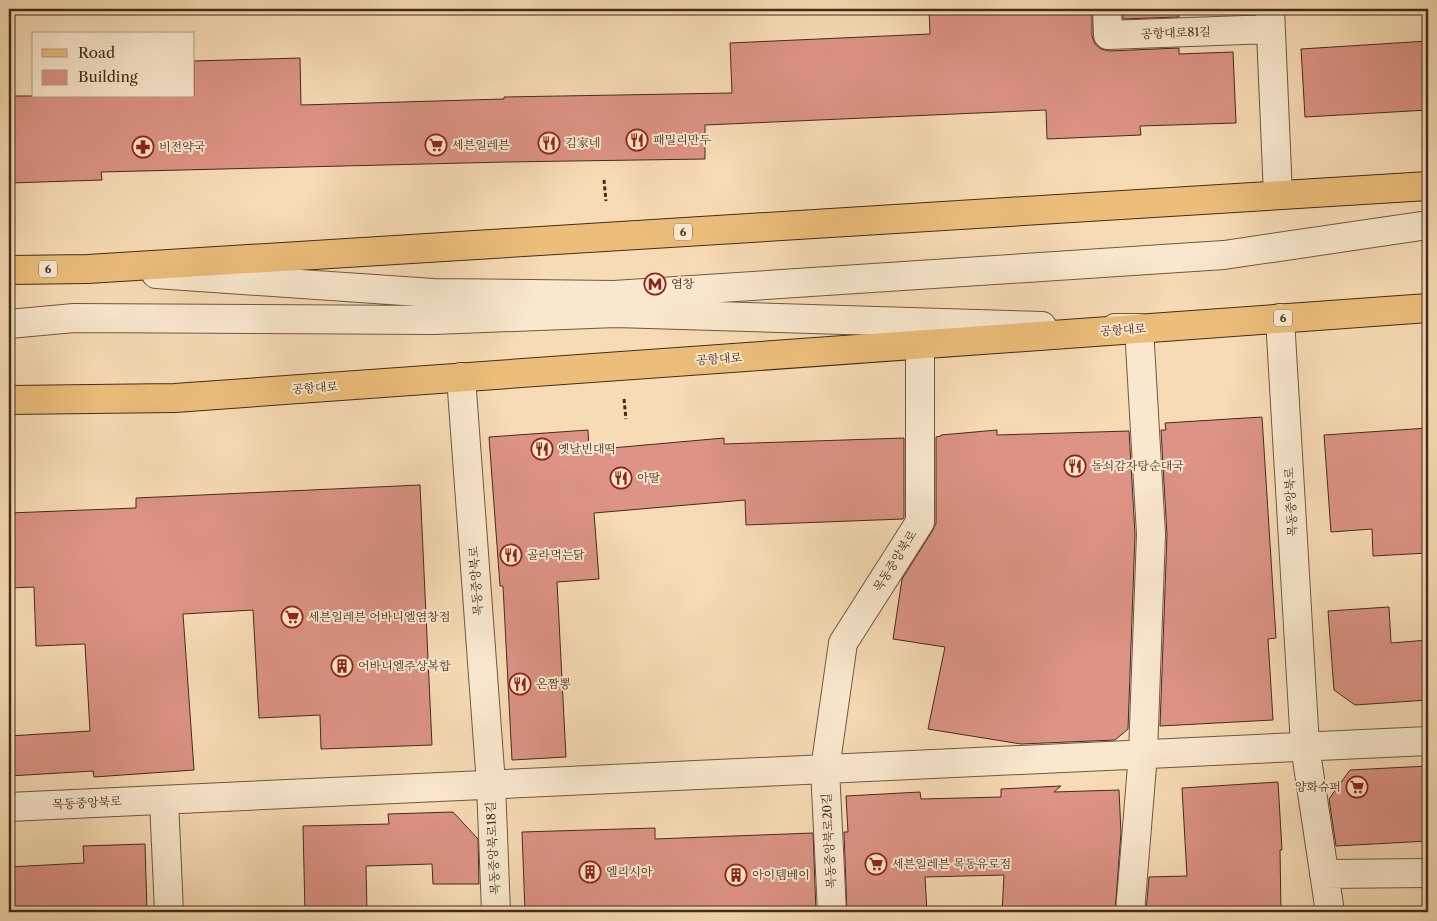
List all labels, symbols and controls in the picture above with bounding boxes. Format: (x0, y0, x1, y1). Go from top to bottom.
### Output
street label: 공항대로81길 (1141, 24, 1211, 41)
legend (32, 32, 195, 98)
text: Road (78, 43, 115, 62)
text: Building (78, 67, 138, 86)
restaurant icon: 패밀리만두 (625, 128, 649, 152)
restaurant icon: 김家네 (537, 131, 561, 155)
place label: 패밀리만두 (653, 132, 711, 147)
supermarket icon: 세븐일레븐 (424, 133, 448, 157)
pharmacy icon: 비전약국 (131, 135, 155, 159)
place label: 김家네 (565, 135, 600, 150)
place label: 세븐일레븐 (452, 137, 510, 152)
place label: 비전약국 (159, 139, 206, 154)
road number: 6 (674, 223, 692, 240)
road number: 6 (39, 260, 57, 278)
metro station icon: 염창 (643, 272, 667, 296)
place label: 염창 (671, 276, 695, 291)
road number: 6 (1274, 310, 1292, 326)
street label: 공항대로 (1099, 320, 1147, 339)
street label: 공항대로 (695, 349, 743, 368)
street label: 공항대로 (291, 378, 339, 397)
restaurant icon: 옛날빈대떡 (530, 437, 554, 461)
place label: 옛날빈대떡 (558, 441, 616, 456)
restaurant icon: 돌쇠감자탕순대국 (1063, 454, 1087, 478)
place label: 돌쇠감자탕순대국 (1091, 458, 1184, 473)
restaurant icon: 아딸 (609, 466, 633, 490)
street label: 목동중앙북로 (1281, 467, 1300, 537)
place label: 아딸 (637, 470, 661, 485)
street label: 목동중앙북로 (870, 527, 920, 594)
restaurant icon: 골라먹는닭 (499, 543, 523, 567)
street label: 목동중앙북로 (466, 545, 485, 616)
place label: 골라먹는닭 (527, 547, 585, 562)
supermarket icon: 세븐일레븐 어바니엘염창점 (280, 605, 304, 629)
place label: 세븐일레븐 어바니엘염창점 (308, 609, 450, 624)
building icon: 어바니엘주상복합 (330, 654, 354, 678)
place label: 어바니엘주상복합 (358, 658, 451, 673)
restaurant icon: 온짬뽕 (508, 672, 532, 696)
place label: 온짬뽕 (536, 676, 571, 691)
supermarket icon: 양화슈퍼 (1345, 775, 1369, 799)
place label: 양화슈퍼 (1295, 779, 1341, 794)
street label: 목동중앙북로 (52, 793, 122, 812)
street label: 목동중앙북로20길 (819, 793, 838, 889)
street label: 목동중앙북로18길 (483, 801, 502, 895)
supermarket icon: 세븐일레븐 목동유로점 (864, 852, 888, 876)
place label: 세븐일레븐 목동유로점 (892, 856, 1011, 871)
building icon: 엘리시아 (578, 860, 602, 884)
building icon: 아이템베이 (724, 863, 748, 887)
place label: 엘리시아 (606, 864, 653, 879)
place label: 아이템베이 (752, 867, 810, 882)

